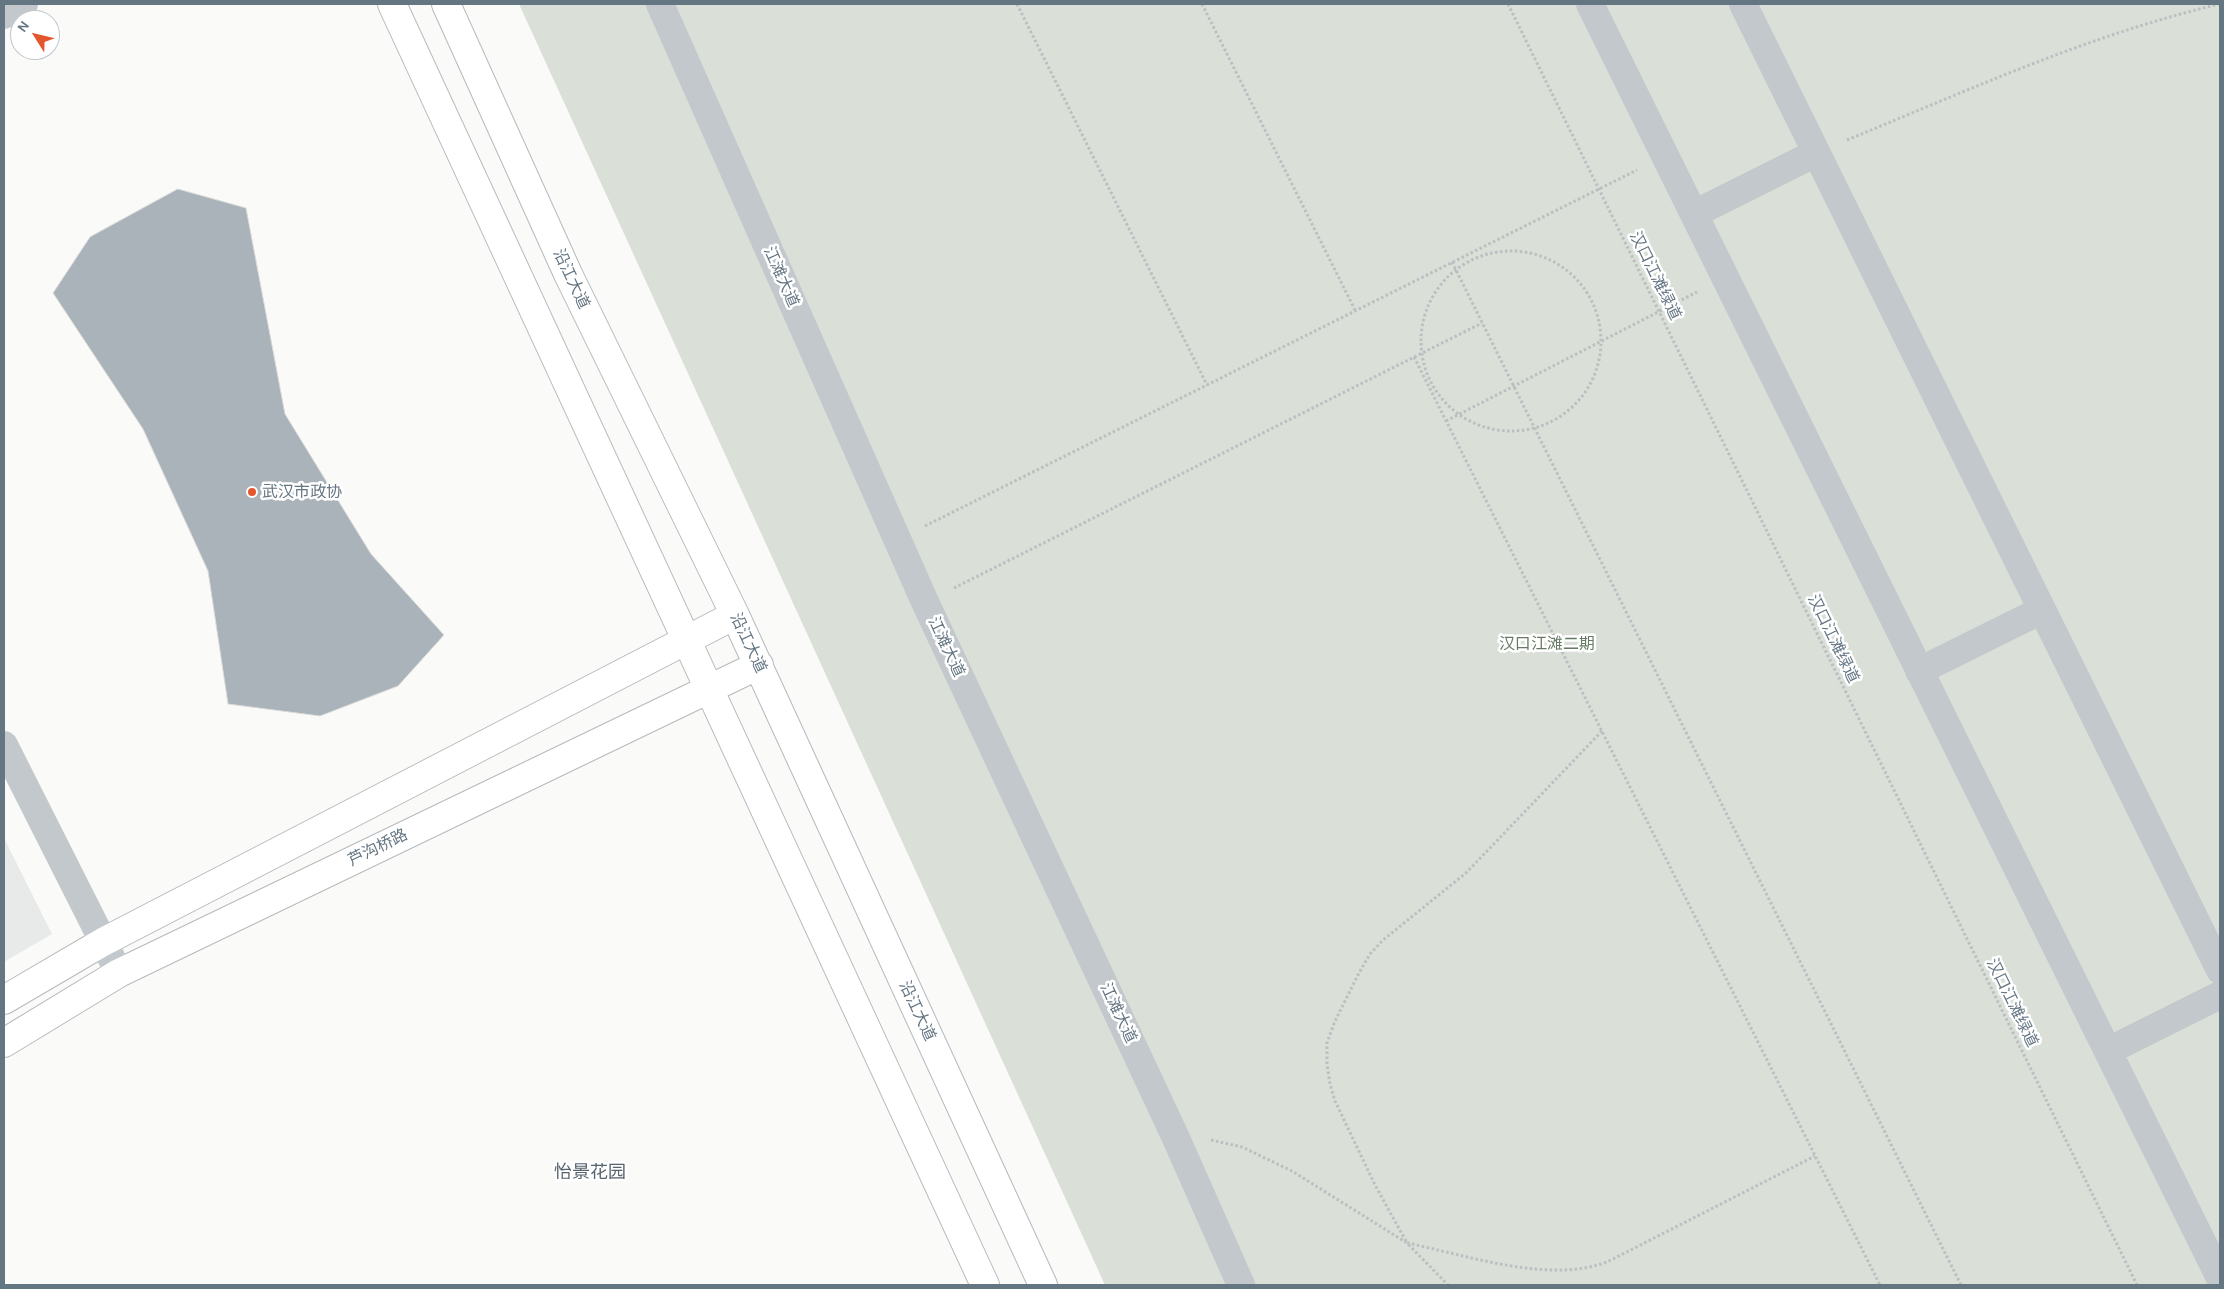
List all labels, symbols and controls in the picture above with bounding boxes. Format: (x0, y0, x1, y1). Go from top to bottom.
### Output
north arrow (10, 10, 60, 60)
text: N (13, 17, 33, 36)
street label: 汉口江滩绿道 (1625, 229, 1685, 323)
street label: 江滩大道 (759, 244, 803, 310)
street label: 沿江大道 (549, 246, 593, 312)
place label: 武汉市政协 (262, 482, 342, 502)
marker: 武汉市政协 (246, 486, 258, 498)
street label: 汉口江滩绿道 (1803, 592, 1863, 686)
street label: 沿江大道 (726, 610, 770, 676)
street label: 江滩大道 (924, 614, 968, 680)
park label: 汉口江滩二期 (1499, 634, 1595, 654)
street label: 芦沟桥路 (345, 825, 411, 871)
street label: 汉口江滩绿道 (1982, 956, 2042, 1050)
street label: 沿江大道 (895, 978, 939, 1044)
street label: 江滩大道 (1096, 980, 1140, 1046)
district label: 怡景花园 (554, 1162, 626, 1184)

